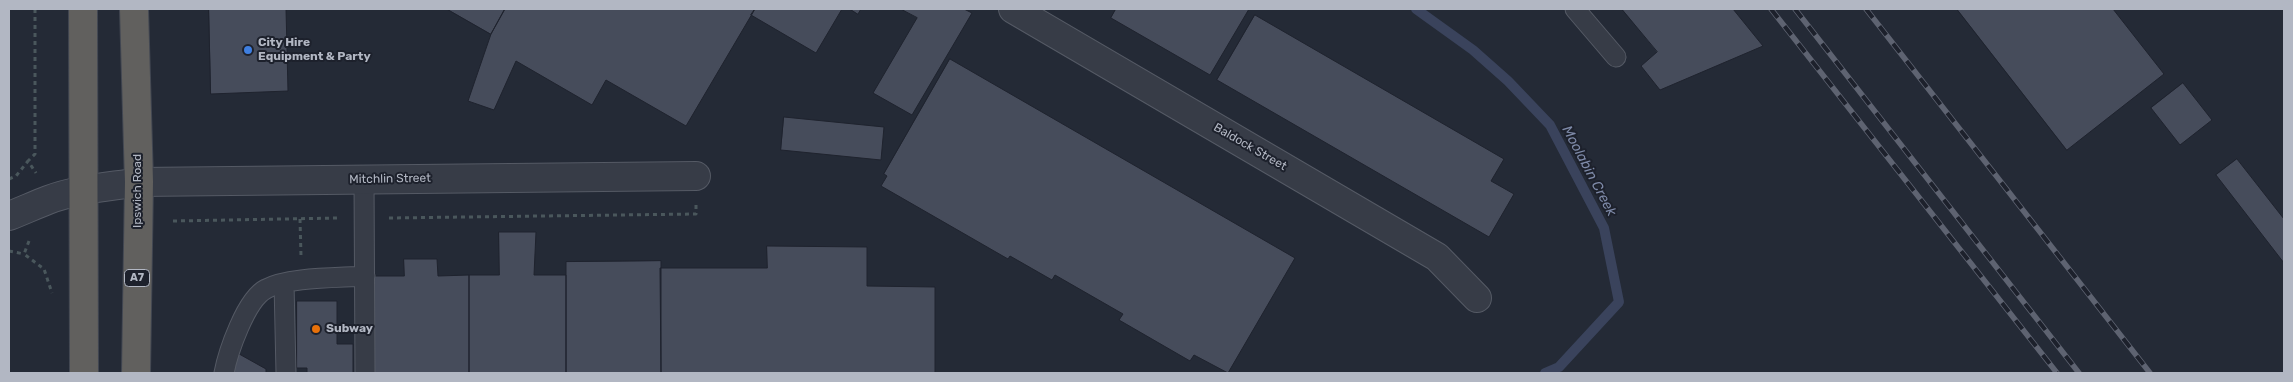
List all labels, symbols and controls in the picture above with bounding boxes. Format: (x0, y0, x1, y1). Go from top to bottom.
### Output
place label: City Hire Equipment & Party (258, 36, 371, 64)
marker: City Hire Equipment & Party (242, 44, 254, 56)
street label: Baldock Street (1211, 120, 1289, 174)
water label: Moolabin Creek (1558, 123, 1620, 219)
street label: Ipswich Road (131, 154, 145, 228)
street label: Mitchlin Street (349, 171, 431, 187)
road number: A7 (124, 270, 150, 286)
place label: Subway (326, 322, 373, 336)
marker: Subway (310, 323, 322, 335)

